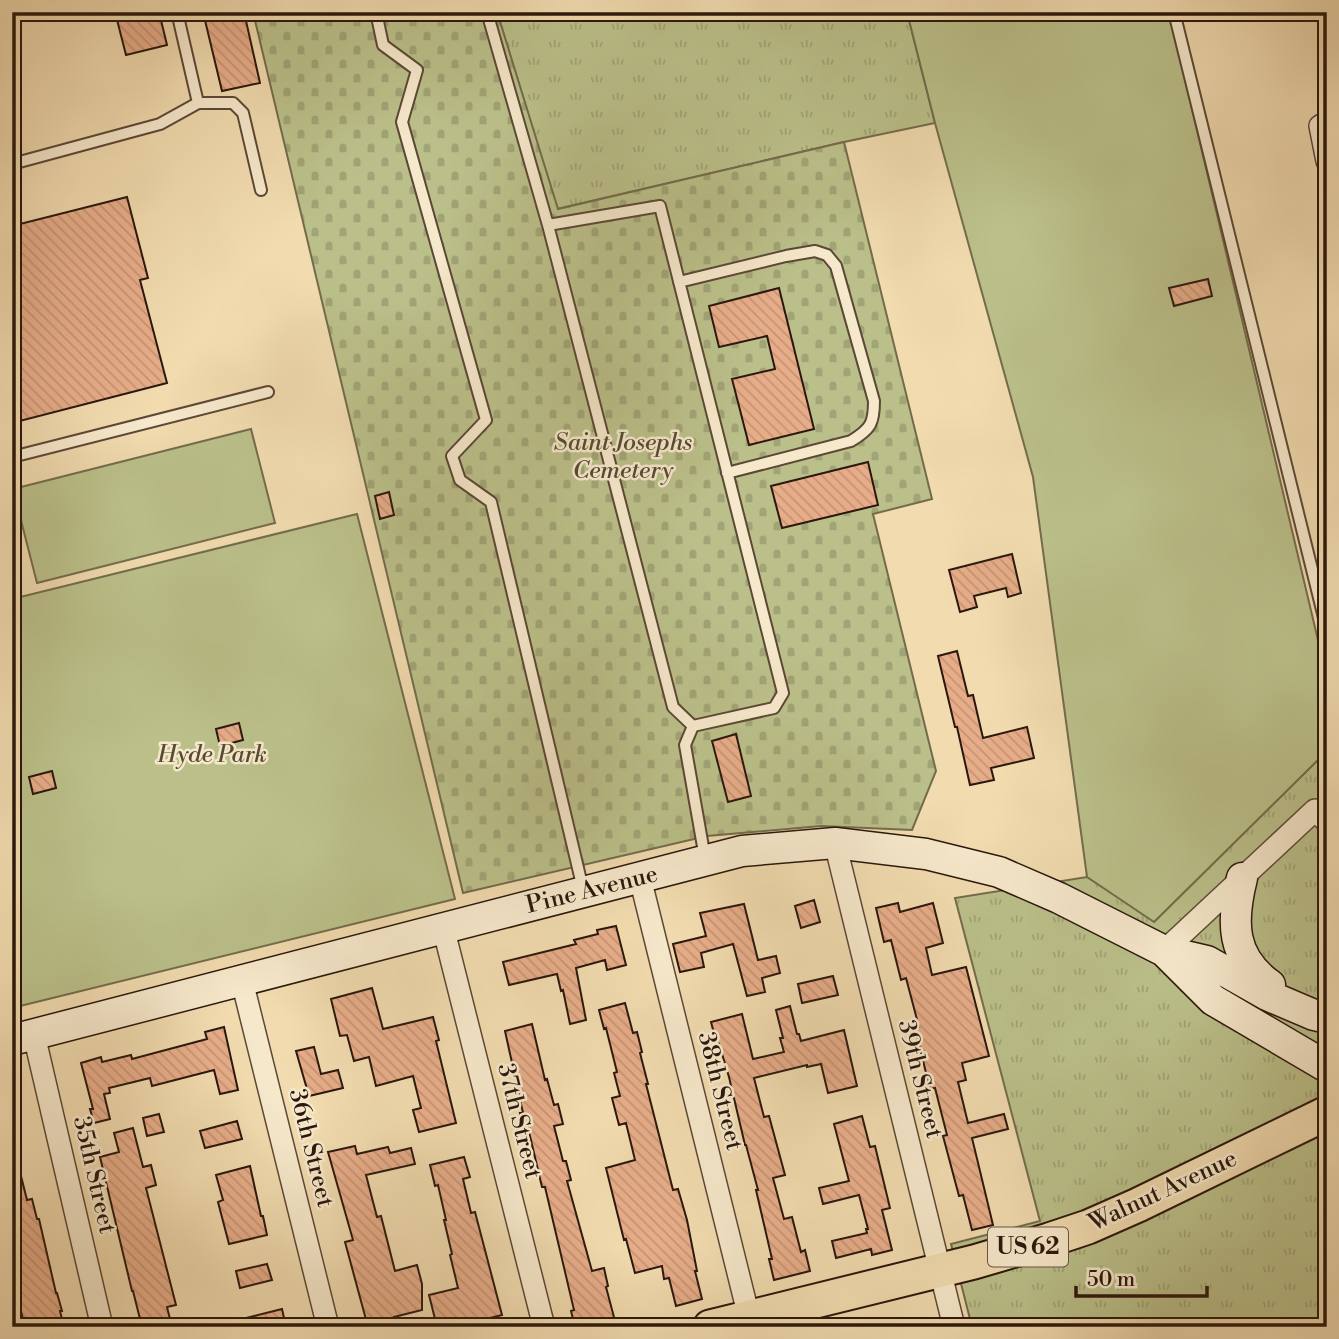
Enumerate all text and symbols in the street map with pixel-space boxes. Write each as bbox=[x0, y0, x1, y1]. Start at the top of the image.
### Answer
park label: Saint Josephs Cemetery bbox=[554, 428, 692, 486]
park label: Hyde Park bbox=[156, 740, 267, 770]
street label: Pine Avenue bbox=[523, 859, 661, 921]
street label: 39th Street bbox=[891, 1017, 949, 1142]
street label: 38th Street bbox=[691, 1029, 749, 1154]
street label: 37th Street bbox=[490, 1060, 548, 1182]
street label: 36th Street bbox=[282, 1086, 340, 1211]
street label: 35th Street bbox=[66, 1113, 122, 1237]
street label: Walnut Avenue bbox=[1083, 1144, 1242, 1239]
road number: US 62 bbox=[988, 1228, 1068, 1266]
scale bar bbox=[1076, 1255, 1208, 1299]
text: 50 m bbox=[1087, 1267, 1135, 1293]

